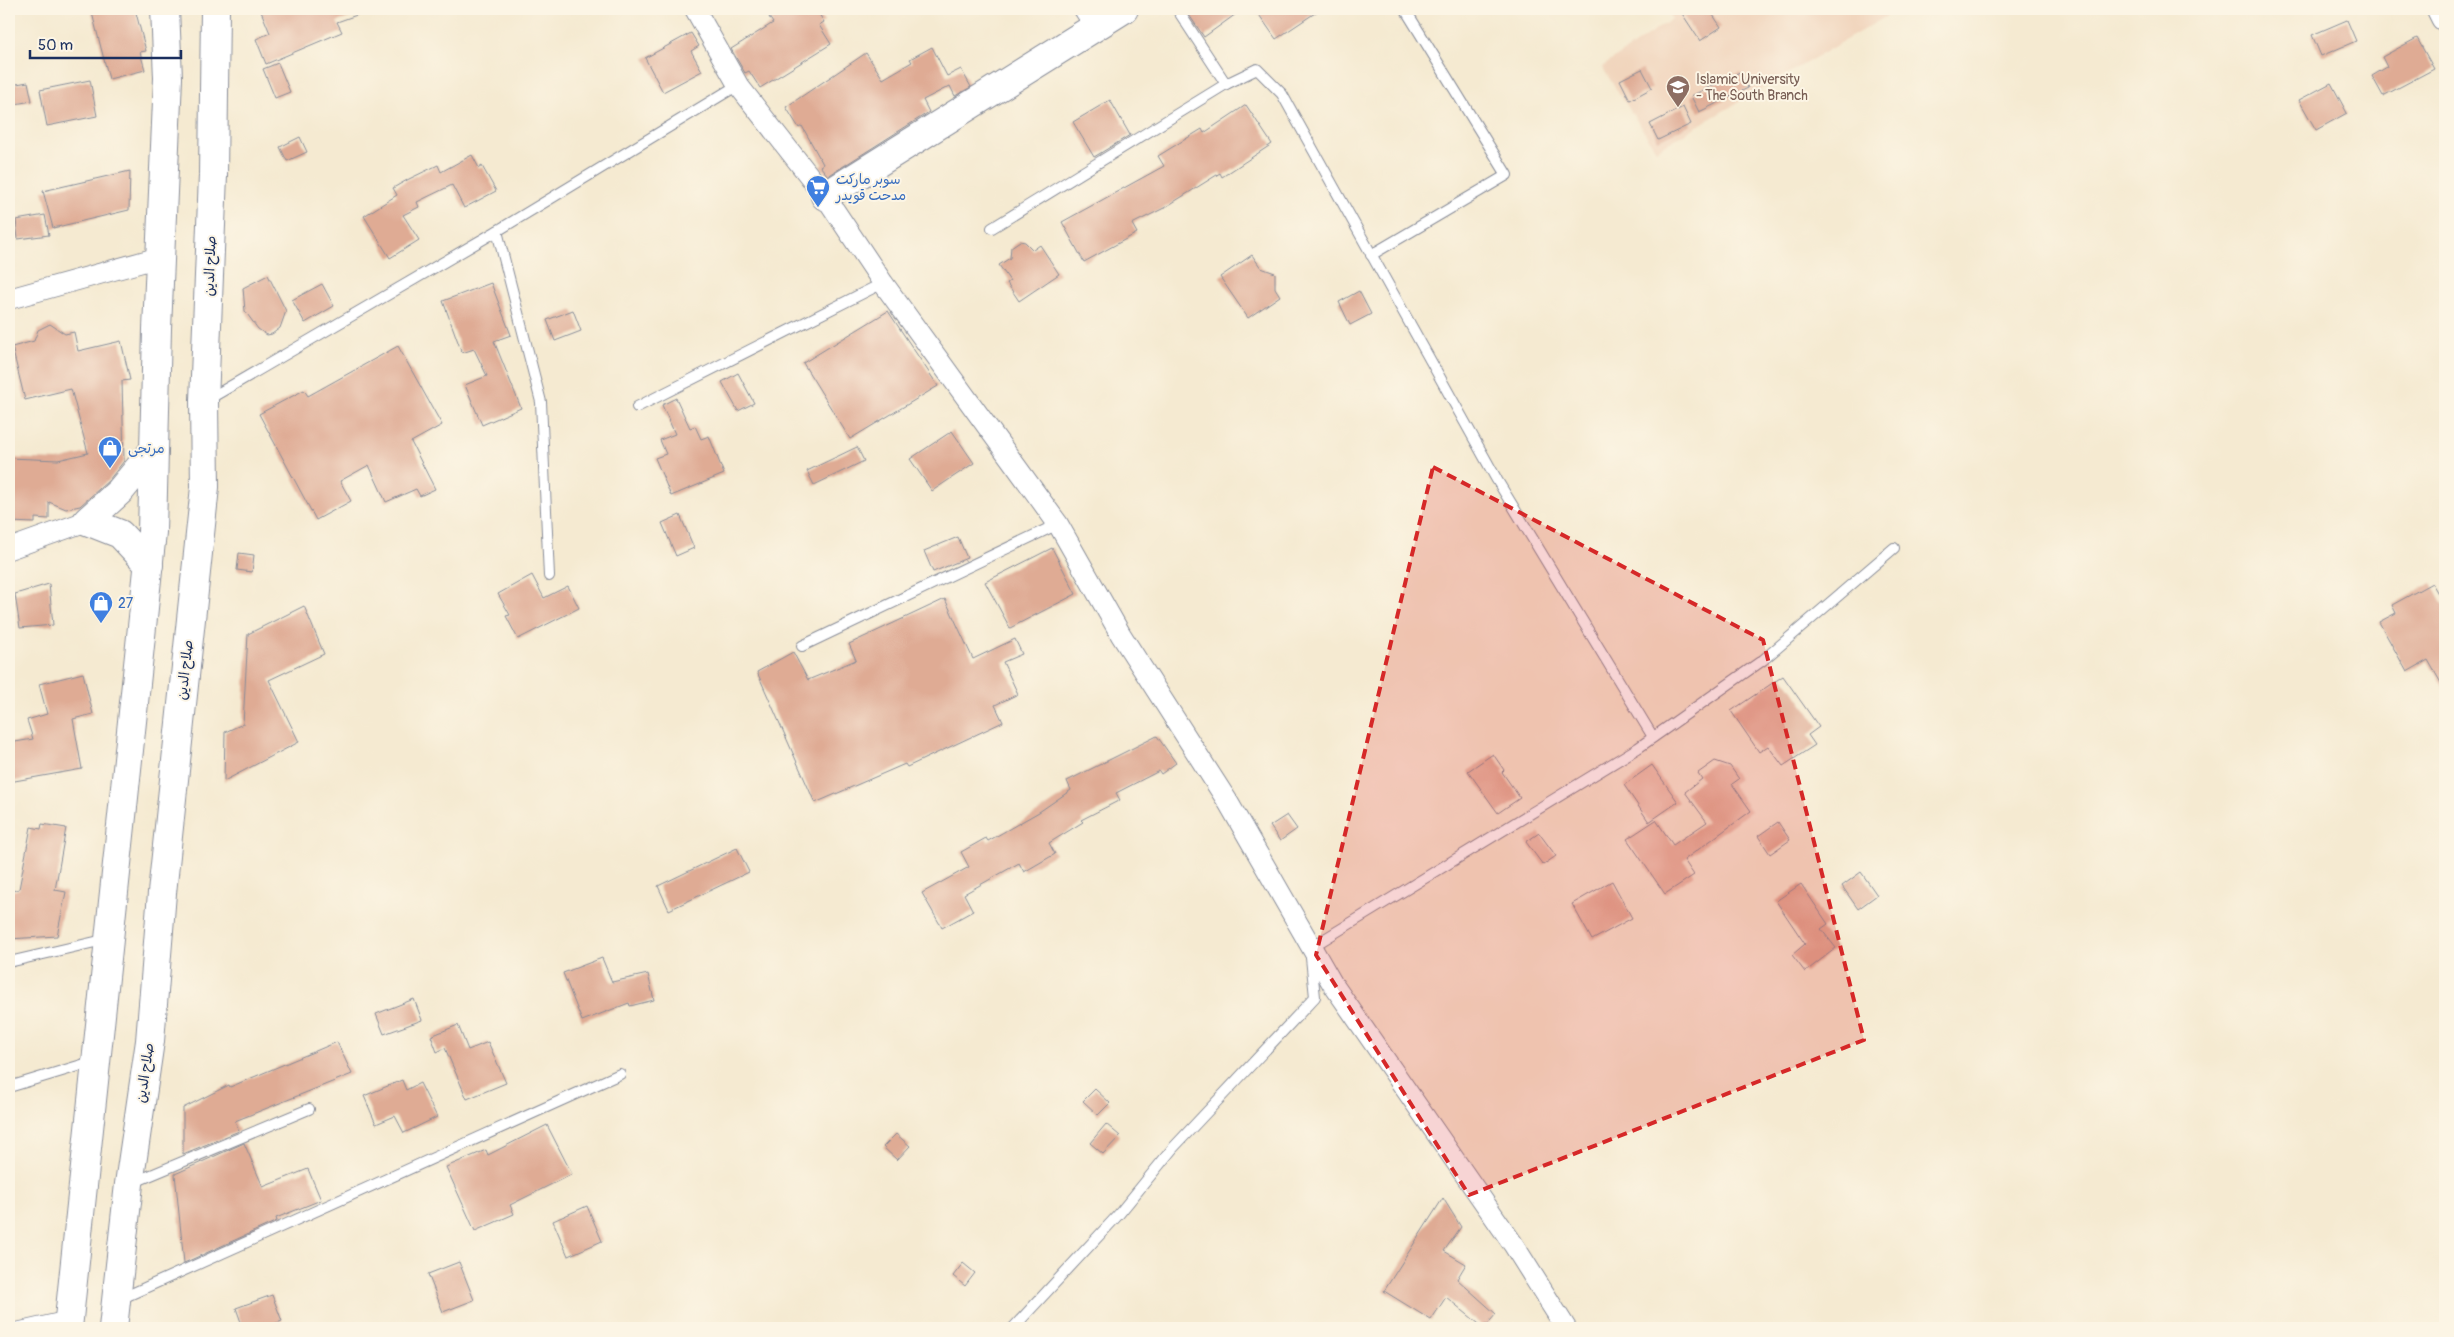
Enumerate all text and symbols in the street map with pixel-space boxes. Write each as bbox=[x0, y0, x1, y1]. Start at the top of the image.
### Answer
scale bar bbox=[30, 28, 181, 60]
text: 50 m bbox=[38, 36, 73, 55]
place label: Islamic University - The South Branch bbox=[1696, 71, 1808, 104]
school or university icon: Islamic University - The South Branch bbox=[1665, 74, 1691, 108]
place label: سوبر ماركت مدحت قويدر bbox=[835, 171, 906, 204]
supermarket icon: سوبر ماركت مدحت قويدر bbox=[805, 174, 831, 208]
street label: صلاح الدين bbox=[200, 235, 221, 297]
shop icon: مرتجى bbox=[97, 435, 123, 469]
place label: مرتجى bbox=[128, 440, 165, 457]
shop icon: 27 bbox=[88, 590, 114, 624]
place label: 27 bbox=[118, 595, 134, 612]
street label: صلاح الدين bbox=[173, 639, 198, 701]
street label: صلاح الدين bbox=[132, 1042, 159, 1104]

